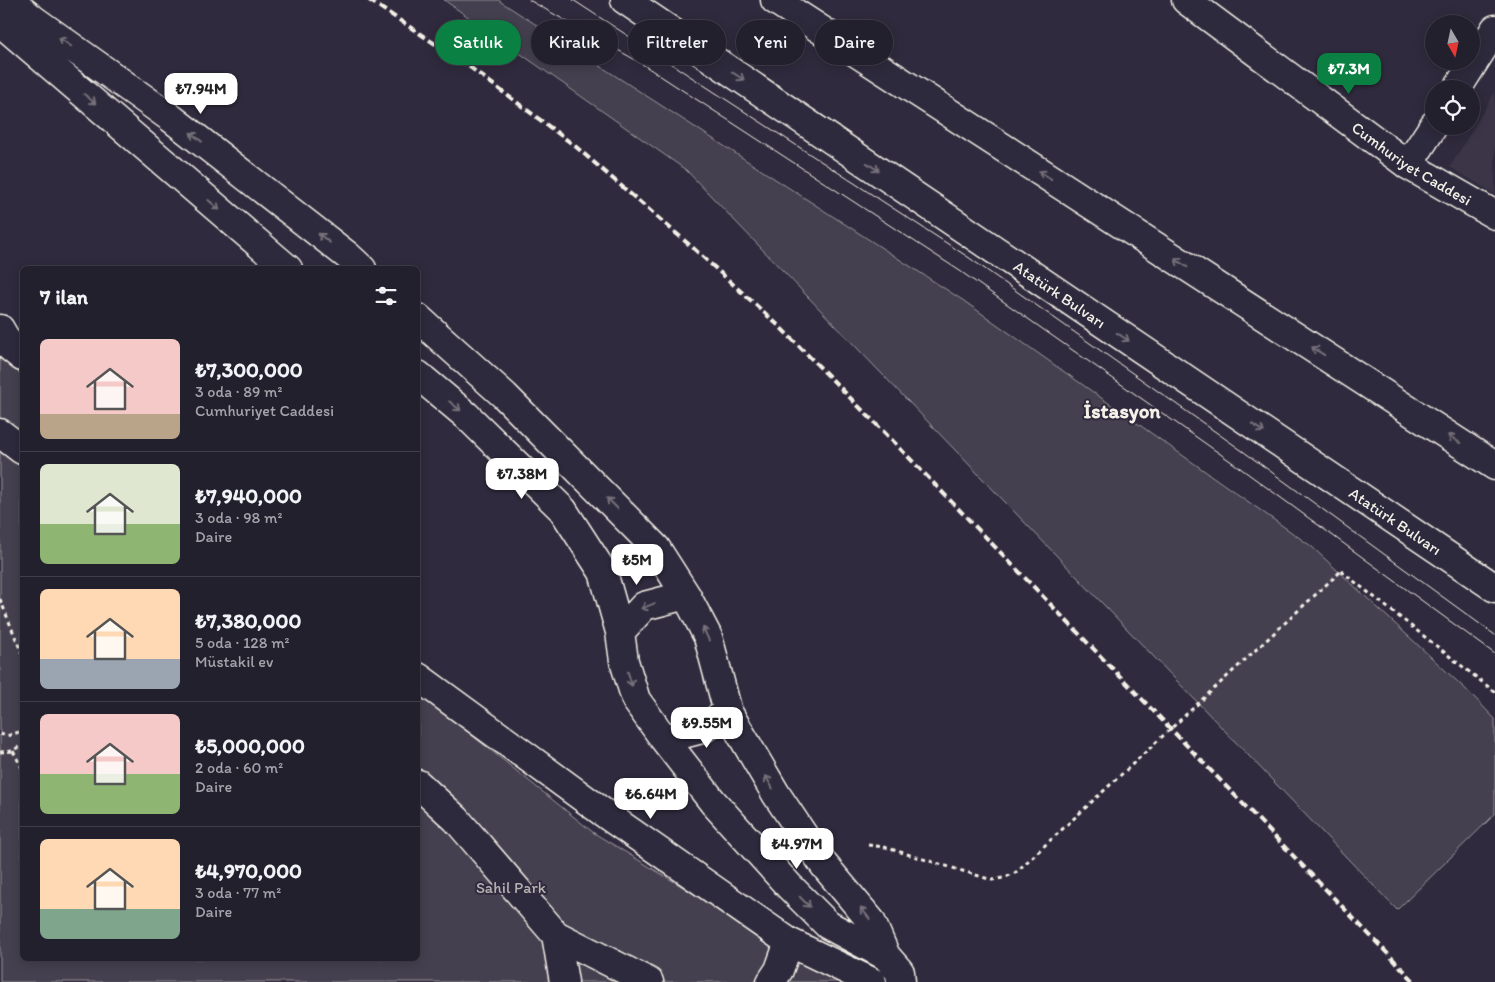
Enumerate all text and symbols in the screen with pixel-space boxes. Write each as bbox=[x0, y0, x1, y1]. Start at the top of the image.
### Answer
north arrow bbox=[1425, 15, 1480, 70]
map controls bbox=[1425, 15, 1480, 135]
chip: Satılık bbox=[435, 20, 521, 65]
chip: Kiralık bbox=[531, 20, 618, 65]
chip: Filtreler bbox=[628, 20, 726, 65]
chip: Yeni bbox=[736, 20, 805, 65]
chip: Daire bbox=[815, 20, 893, 65]
one-way arrow bbox=[58, 37, 72, 47]
pin: ₺7.3M bbox=[1314, 52, 1384, 95]
text: ₺7.3M bbox=[1328, 59, 1370, 78]
one-way arrow bbox=[731, 71, 745, 81]
pin: ₺7.94M bbox=[160, 72, 242, 115]
text: ₺7.94M bbox=[175, 79, 227, 98]
button: locate bbox=[1425, 80, 1480, 135]
one-way arrow bbox=[84, 94, 97, 105]
street label: Cumhuriyet Caddesi bbox=[1348, 117, 1475, 209]
one-way arrow bbox=[190, 132, 203, 143]
one-way arrow bbox=[865, 162, 879, 172]
one-way arrow bbox=[1038, 169, 1052, 179]
one-way arrow bbox=[207, 200, 220, 211]
one-way arrow bbox=[318, 232, 331, 243]
street label: Atatürk Bulvarı bbox=[1010, 256, 1110, 332]
one-way arrow bbox=[1174, 257, 1188, 268]
icon: filters bbox=[372, 282, 400, 310]
text: 7 ilan bbox=[40, 284, 88, 309]
one-way arrow bbox=[1116, 332, 1130, 342]
one-way arrow bbox=[1311, 346, 1325, 356]
text: ₺7,300,000 bbox=[195, 357, 303, 382]
icon: home bbox=[80, 359, 140, 419]
text: 3 oda · 89 m² bbox=[195, 382, 282, 401]
district label: İstasyon bbox=[1083, 398, 1161, 424]
text: Cumhuriyet Caddesi bbox=[195, 401, 334, 420]
one-way arrow bbox=[448, 401, 461, 412]
one-way arrow bbox=[1250, 423, 1264, 433]
one-way arrow bbox=[1447, 434, 1461, 444]
pin: ₺7.38M bbox=[481, 458, 563, 500]
text: ₺7.38M bbox=[497, 464, 547, 483]
text: ₺7,940,000 bbox=[195, 483, 302, 508]
street label: Atatürk Bulvarı bbox=[1346, 483, 1445, 559]
icon: home bbox=[80, 484, 140, 544]
one-way arrow bbox=[606, 497, 618, 509]
text: 3 oda · 98 m² bbox=[195, 508, 282, 527]
text: Daire bbox=[195, 527, 232, 546]
pin: ₺5M bbox=[613, 544, 661, 586]
text: ₺5M bbox=[622, 550, 652, 569]
one-way arrow bbox=[641, 602, 656, 611]
text: ₺7,380,000 bbox=[195, 608, 301, 633]
icon: home bbox=[80, 609, 140, 669]
one-way arrow bbox=[700, 627, 710, 642]
text: 5 oda · 128 m² bbox=[195, 633, 290, 652]
text: Müstakil ev bbox=[195, 652, 273, 671]
one-way arrow bbox=[625, 671, 635, 687]
pin: ₺9.55M bbox=[666, 706, 748, 749]
text: ₺9.55M bbox=[682, 713, 732, 732]
text: ₺5,000,000 bbox=[195, 733, 305, 758]
icon: home bbox=[80, 734, 140, 794]
text: 2 oda · 60 m² bbox=[195, 758, 283, 777]
one-way arrow bbox=[764, 775, 774, 790]
text: Daire bbox=[195, 777, 232, 796]
pin: ₺6.64M bbox=[610, 778, 692, 820]
text: ₺6.64M bbox=[625, 784, 677, 803]
pin: ₺4.97M bbox=[756, 828, 838, 870]
text: ₺4.97M bbox=[771, 834, 823, 853]
text: ₺4,970,000 bbox=[195, 858, 302, 883]
icon: home bbox=[80, 859, 140, 919]
park label: Sahil Park bbox=[476, 878, 547, 897]
text: 3 oda · 77 m² bbox=[195, 883, 281, 902]
one-way arrow bbox=[798, 896, 811, 908]
text: Daire bbox=[195, 902, 232, 921]
one-way arrow bbox=[859, 907, 870, 920]

